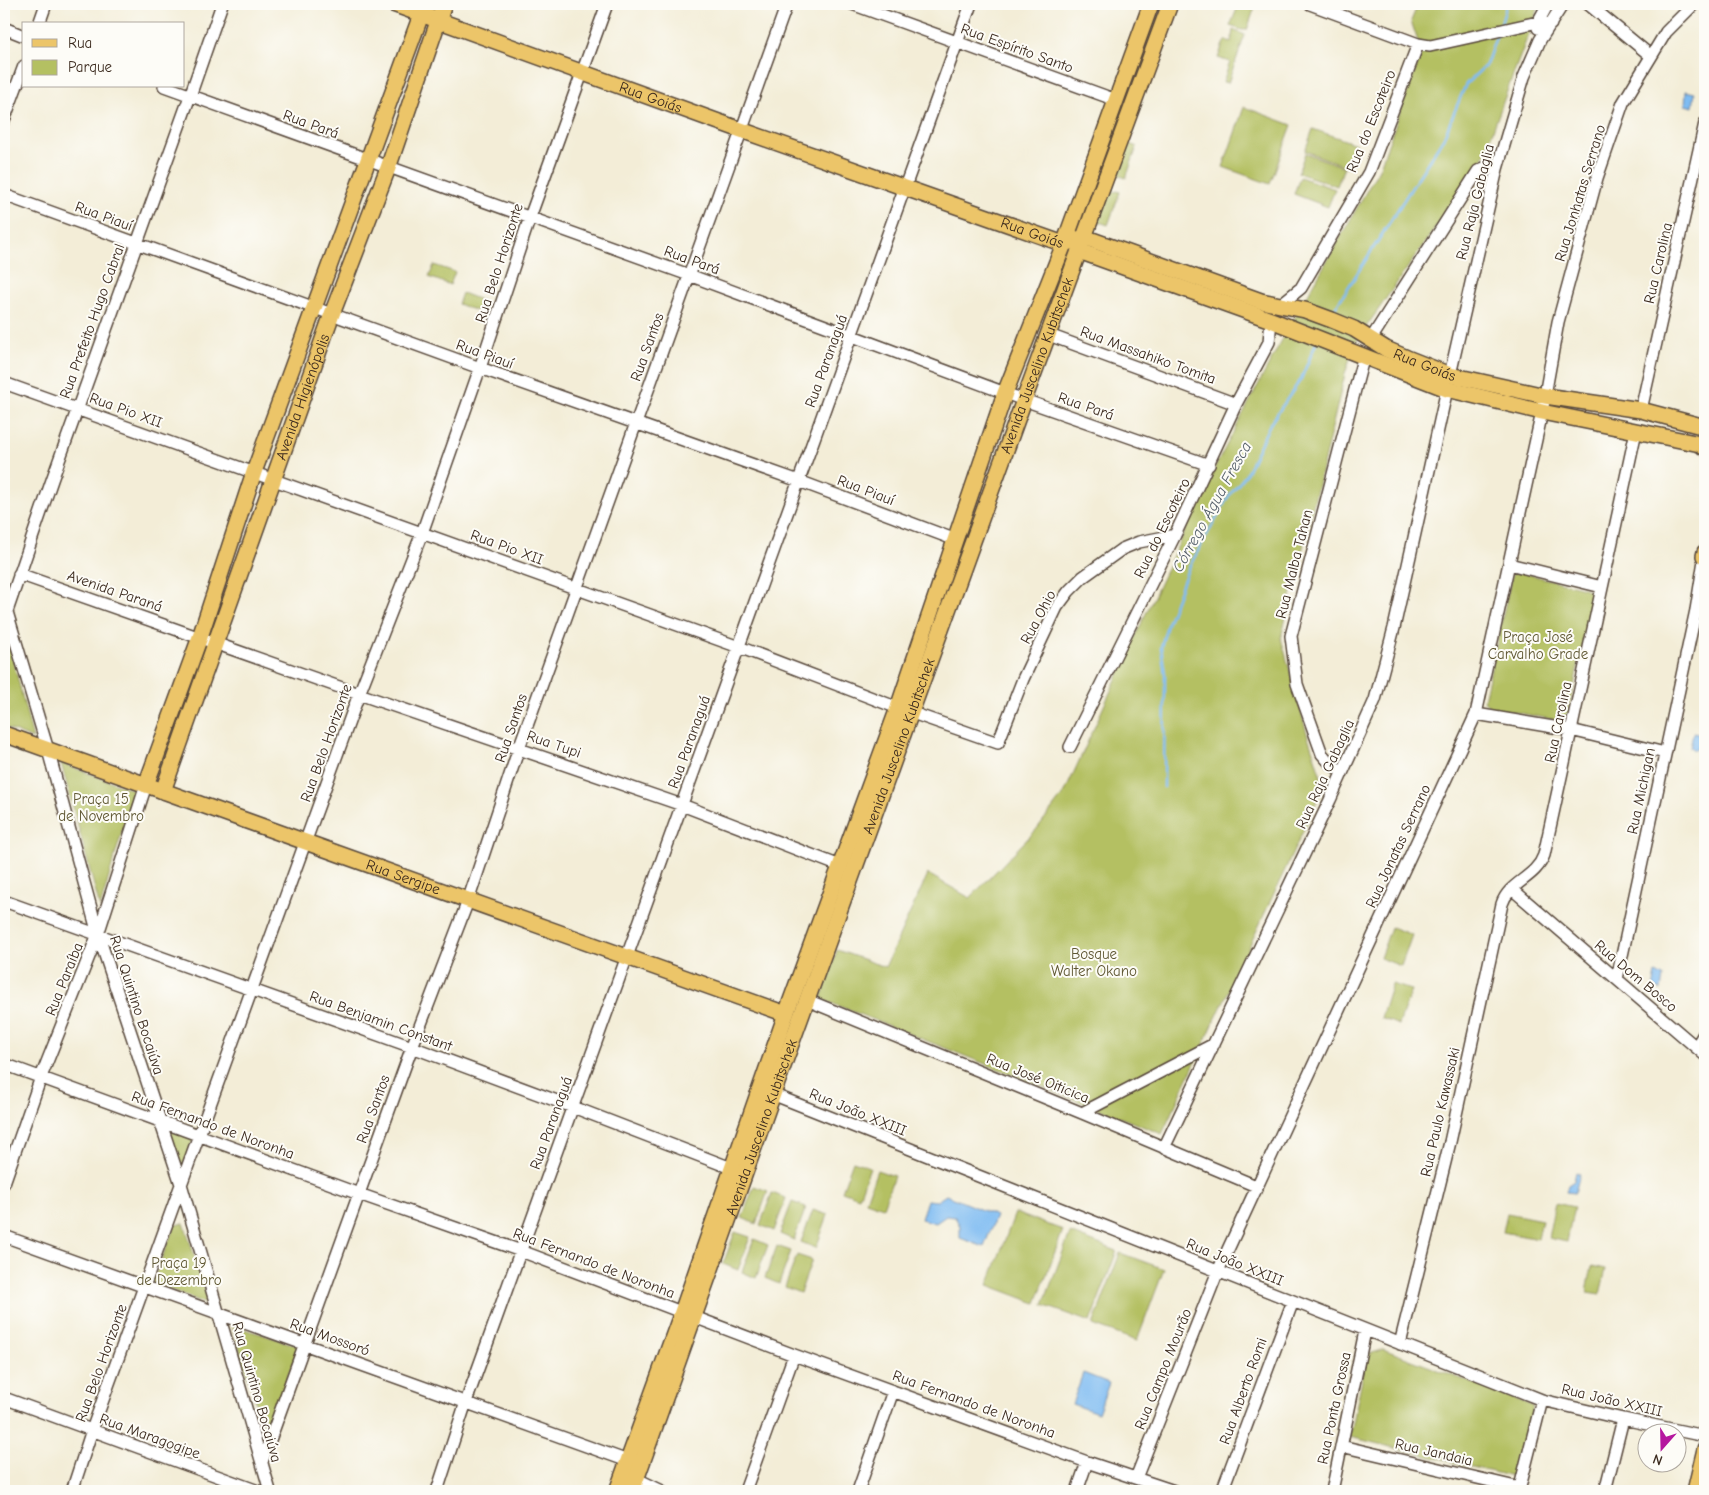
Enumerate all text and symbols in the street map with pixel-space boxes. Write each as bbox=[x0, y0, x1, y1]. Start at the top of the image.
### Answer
street label: Rua Espírito Santo bbox=[958, 19, 1076, 77]
legend bbox=[22, 22, 185, 88]
text: Rua bbox=[68, 34, 92, 52]
text: Parque bbox=[68, 58, 113, 76]
street label: Rua do Escoteiro bbox=[1342, 67, 1400, 175]
street label: Rua Goiás bbox=[617, 78, 684, 117]
street label: Rua Pará bbox=[281, 106, 341, 142]
street label: Rua Jonhatas Serrano bbox=[1551, 122, 1609, 264]
street label: Rua Raja Gabaglia bbox=[1452, 142, 1498, 262]
street label: Rua Piauí bbox=[73, 197, 136, 235]
street label: Rua Belo Horizonte bbox=[471, 201, 527, 325]
street label: Rua Goiás bbox=[998, 213, 1066, 252]
street label: Rua Carolina bbox=[1640, 221, 1676, 305]
street label: Rua Prefeito Hugo Cabral bbox=[56, 241, 128, 401]
street label: Rua Pará bbox=[662, 242, 722, 278]
street label: Avenida Juscelino Kubitschek bbox=[996, 274, 1078, 456]
street label: Rua Santos bbox=[626, 310, 668, 384]
street label: Rua Paranaguá bbox=[801, 312, 851, 410]
street label: Rua Massahiko Tomita bbox=[1078, 322, 1218, 388]
street label: Avenida Higienópolis bbox=[272, 331, 333, 463]
street label: Rua Piauí bbox=[454, 335, 517, 373]
street label: Rua Goiás bbox=[1391, 344, 1457, 385]
street label: Rua Pará bbox=[1056, 388, 1116, 424]
street label: Rua Pio XII bbox=[87, 389, 165, 432]
water label: Córrego Água Fresca bbox=[1168, 438, 1255, 575]
street label: Rua Piauí bbox=[835, 471, 898, 509]
street label: Rua do Escoteiro bbox=[1130, 475, 1194, 581]
street label: Rua Malba Tahan bbox=[1272, 507, 1316, 621]
street label: Rua Pio XII bbox=[468, 526, 546, 569]
street label: Avenida Paraná bbox=[65, 566, 165, 616]
street label: Rua Ohio bbox=[1016, 587, 1060, 647]
park label: Praça José Carvalho Grade bbox=[1488, 628, 1589, 663]
street label: Avenida Juscelino Kubitschek bbox=[859, 655, 939, 837]
street label: Rua Carolina bbox=[1541, 680, 1575, 764]
street label: Rua Belo Horizonte bbox=[296, 681, 356, 804]
street label: Rua Santos bbox=[491, 691, 531, 765]
street label: Rua Paranaguá bbox=[664, 693, 714, 791]
street label: Rua Raja Gabaglia bbox=[1292, 716, 1358, 832]
street label: Rua Tupi bbox=[524, 726, 584, 762]
street label: Rua Michigan bbox=[1623, 746, 1659, 836]
street label: Rua Jonatas Serrano bbox=[1361, 781, 1435, 911]
park label: Praça 15 de Novembro bbox=[58, 790, 144, 825]
street label: Rua Sergipe bbox=[364, 855, 443, 899]
street label: Rua Quintino Bocaiúva bbox=[106, 933, 168, 1077]
street label: Rua Dom Bosco bbox=[1591, 936, 1681, 1016]
street label: Rua Paraíba bbox=[41, 940, 87, 1018]
park label: Bosque Walter Okano bbox=[1051, 945, 1137, 980]
street label: Rua Benjamin Constant bbox=[307, 987, 456, 1055]
street label: Avenida Juscelino Kubitschek bbox=[722, 1036, 801, 1218]
street label: Rua Paulo Kawassaki bbox=[1416, 1046, 1464, 1178]
street label: Rua José Oiticica bbox=[984, 1049, 1092, 1107]
street label: Rua Santos bbox=[352, 1072, 394, 1146]
street label: Rua Paranaguá bbox=[526, 1074, 576, 1172]
street label: Rua João XXIII bbox=[807, 1084, 909, 1140]
street label: Rua Fernando de Noronha bbox=[129, 1087, 297, 1163]
street label: Rua Fernando de Noronha bbox=[511, 1224, 677, 1302]
street label: Rua João XXIII bbox=[1184, 1234, 1286, 1290]
park label: Praça 19 de Dezembro bbox=[136, 1254, 222, 1289]
street label: Rua Belo Horizonte bbox=[71, 1301, 131, 1424]
street label: Rua Campo Mourão bbox=[1130, 1306, 1196, 1432]
street label: Rua Mossoró bbox=[288, 1314, 372, 1360]
street label: Rua Quintino Bocaiúva bbox=[228, 1320, 286, 1464]
street label: Rua Alberto Romi bbox=[1215, 1335, 1271, 1447]
street label: Rua Ponta Grossa bbox=[1313, 1350, 1355, 1466]
street label: Rua Fernando de Noronha bbox=[890, 1366, 1058, 1442]
street label: Rua João XXIII bbox=[1560, 1380, 1664, 1420]
street label: Rua Maragogipe bbox=[97, 1409, 203, 1463]
north arrow bbox=[1636, 1422, 1686, 1472]
street label: Rua Jandaia bbox=[1393, 1434, 1475, 1470]
text: N bbox=[1651, 1450, 1665, 1469]

